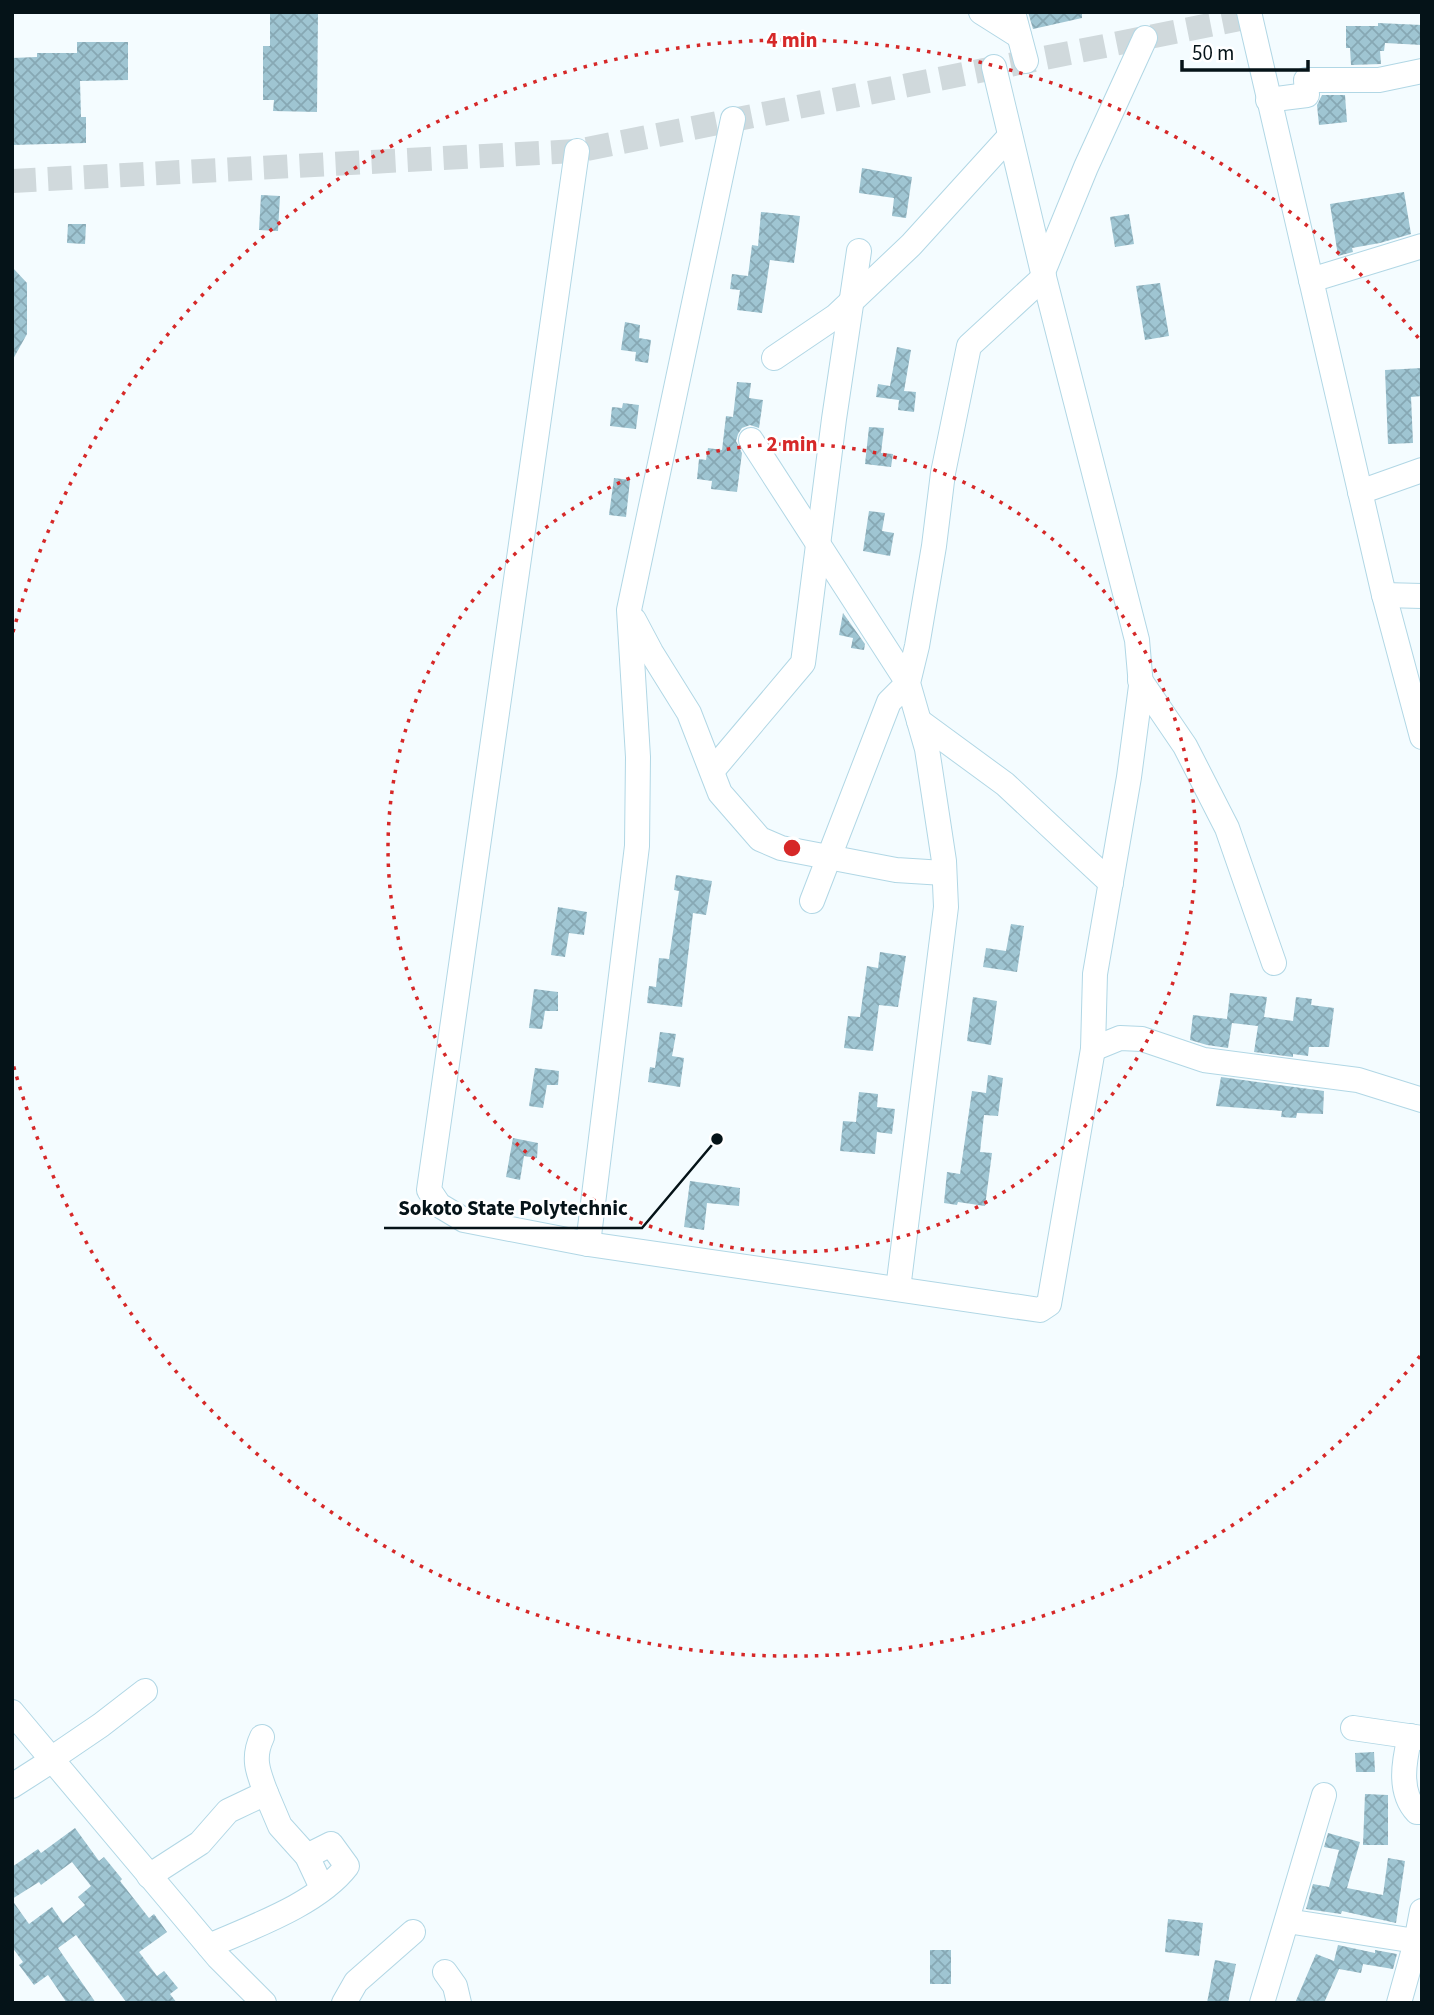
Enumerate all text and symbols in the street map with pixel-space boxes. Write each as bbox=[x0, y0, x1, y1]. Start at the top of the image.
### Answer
text: 4 min bbox=[766, 25, 818, 55]
scale bar bbox=[1182, 28, 1308, 72]
text: 50 m bbox=[1192, 38, 1234, 68]
text: 2 min bbox=[766, 429, 818, 459]
centre of rings bbox=[780, 836, 804, 860]
callout: Sokoto State Polytechnic bbox=[384, 1186, 642, 1228]
text: Sokoto State Polytechnic bbox=[398, 1193, 628, 1223]

